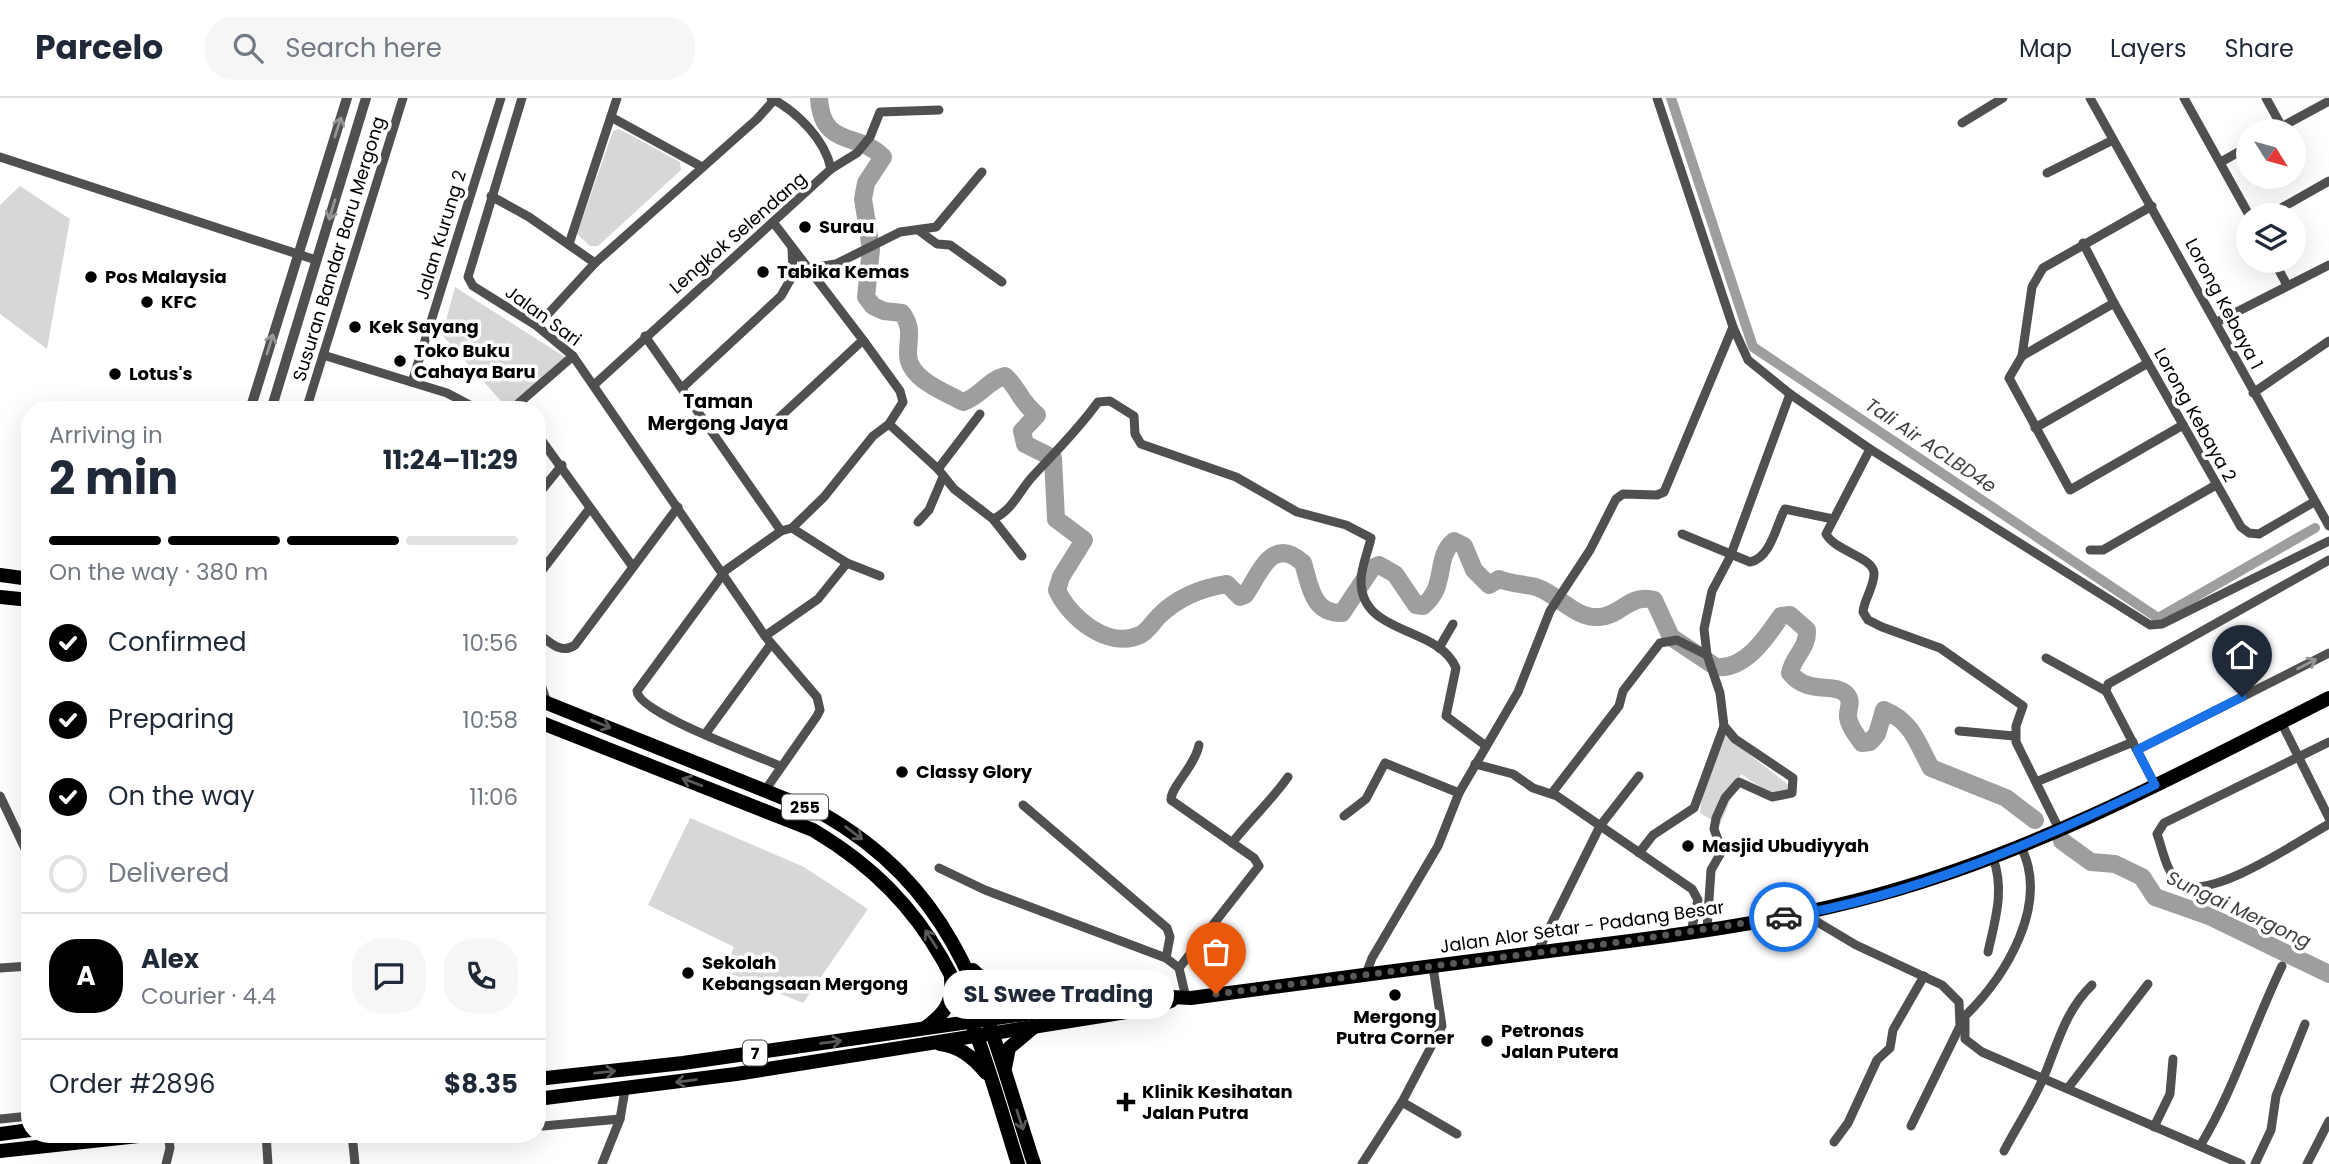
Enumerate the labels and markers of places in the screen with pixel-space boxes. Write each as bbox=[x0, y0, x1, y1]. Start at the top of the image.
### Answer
place label: Surau bbox=[819, 214, 874, 239]
marker: Surau bbox=[797, 219, 813, 235]
place label: Tabika Kemas bbox=[777, 259, 910, 284]
place label: Pos Malaysia bbox=[105, 264, 227, 289]
marker: Tabika Kemas bbox=[755, 264, 771, 280]
marker: Pos Malaysia bbox=[83, 269, 99, 285]
place label: KFC bbox=[161, 289, 197, 314]
marker: KFC bbox=[139, 294, 155, 310]
place label: Kek Sayang bbox=[369, 314, 479, 339]
marker: Kek Sayang bbox=[347, 319, 363, 335]
place label: Toko Buku Cahaya Baru bbox=[414, 338, 536, 384]
marker: Toko Buku Cahaya Baru bbox=[392, 353, 408, 369]
place label: Lotus's bbox=[129, 361, 193, 386]
marker: Lotus's bbox=[107, 366, 123, 382]
pin bbox=[2212, 625, 2272, 697]
place label: Classy Glory bbox=[916, 759, 1033, 784]
marker: Classy Glory bbox=[894, 764, 910, 780]
place label: Masjid Ubudiyyah bbox=[1702, 833, 1869, 858]
marker: Masjid Ubudiyyah bbox=[1680, 838, 1696, 854]
pin bbox=[1186, 922, 1246, 994]
place label: Sekolah Kebangsaan Mergong bbox=[702, 950, 908, 996]
marker: Sekolah Kebangsaan Mergong bbox=[680, 965, 696, 981]
callout: SL Swee Trading bbox=[943, 970, 1174, 1018]
marker: Mergong Putra Corner bbox=[1387, 987, 1403, 1003]
place label: Mergong Putra Corner bbox=[1336, 1004, 1454, 1050]
place label: Petronas Jalan Putera bbox=[1501, 1018, 1619, 1064]
marker: Petronas Jalan Putera bbox=[1479, 1033, 1495, 1049]
place label: Klinik Kesihatan Jalan Putra bbox=[1142, 1079, 1293, 1125]
marker: Klinik Kesihatan Jalan Putra bbox=[1116, 1092, 1136, 1112]

